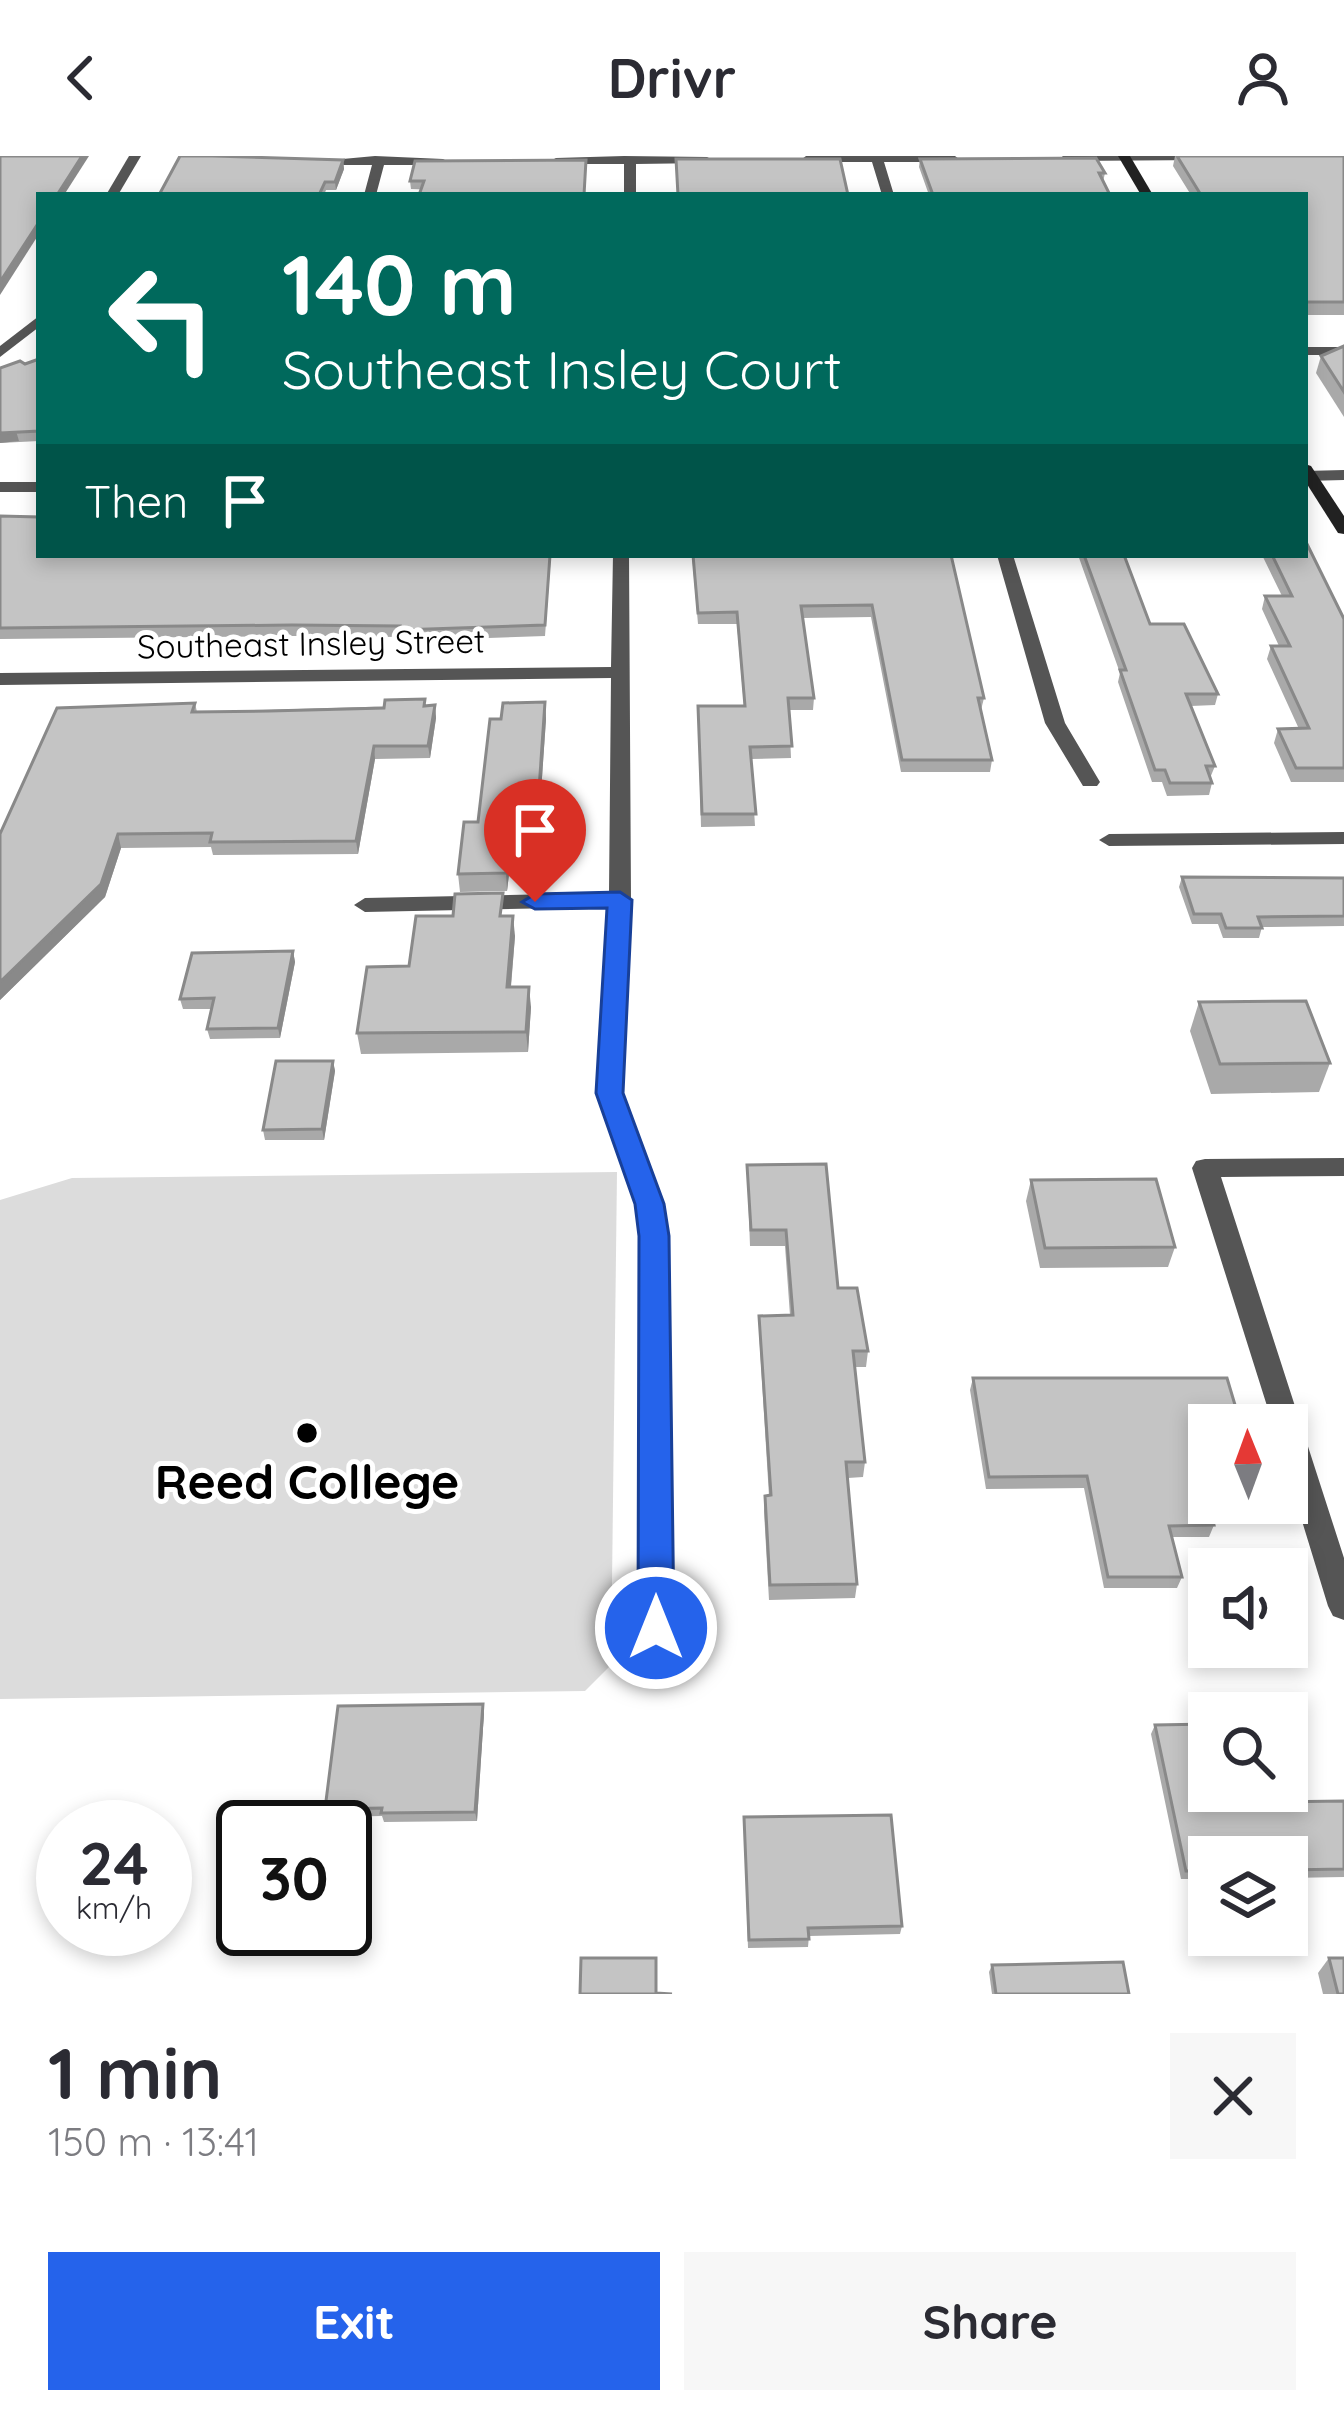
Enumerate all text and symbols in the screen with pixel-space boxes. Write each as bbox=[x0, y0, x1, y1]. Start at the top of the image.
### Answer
text: Drivr bbox=[608, 44, 736, 112]
icon: back bbox=[48, 45, 114, 111]
icon: person bbox=[1230, 45, 1296, 111]
text: 140 m bbox=[282, 231, 517, 336]
icon: left bbox=[84, 240, 240, 396]
text: Southeast Insley Court bbox=[282, 335, 842, 403]
icon: arrive bbox=[212, 468, 278, 534]
text: Then bbox=[84, 473, 188, 529]
street label: Southeast Insley Street bbox=[137, 619, 485, 667]
pin bbox=[484, 779, 586, 902]
icon: arrive bbox=[502, 797, 568, 863]
north arrow bbox=[1188, 1404, 1308, 1524]
map controls bbox=[1188, 1404, 1308, 1956]
marker: Reed College bbox=[294, 1420, 320, 1446]
place label: Reed College bbox=[155, 1451, 459, 1511]
button: sound bbox=[1188, 1548, 1308, 1668]
position arrow bbox=[593, 1565, 719, 1691]
button: search bbox=[1188, 1692, 1308, 1812]
speed limit sign: 30 bbox=[216, 1800, 372, 1956]
text: 24 bbox=[79, 1825, 149, 1900]
button: layers bbox=[1188, 1836, 1308, 1956]
text: km/h bbox=[76, 1889, 152, 1927]
text: 1 min bbox=[48, 2027, 222, 2117]
button: close bbox=[1170, 2033, 1296, 2159]
text: 150 m · 13:41 bbox=[48, 2117, 259, 2166]
button: Exit bbox=[48, 2252, 660, 2390]
button: Share bbox=[684, 2252, 1296, 2390]

